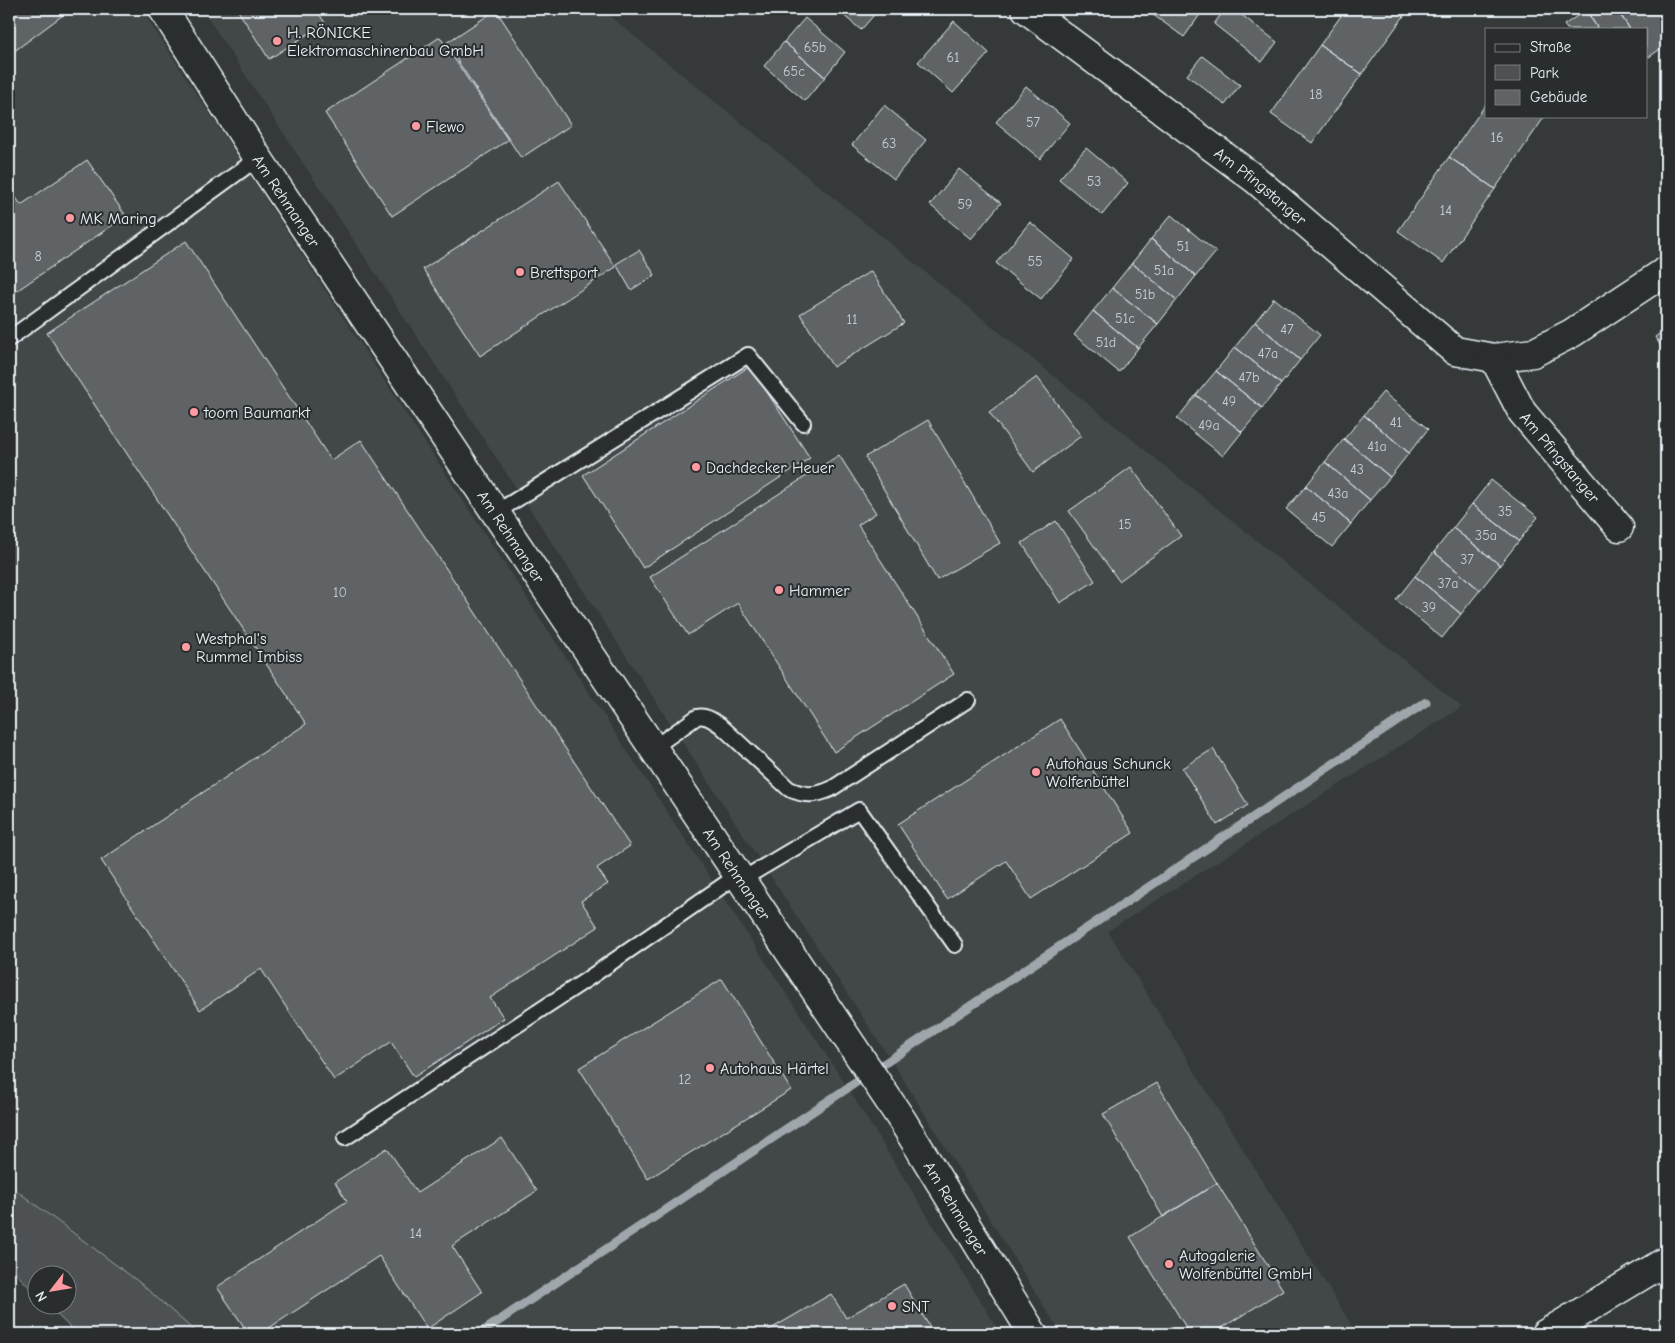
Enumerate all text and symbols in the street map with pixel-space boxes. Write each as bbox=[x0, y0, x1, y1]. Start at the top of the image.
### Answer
place label: H. RÖNICKE Elektromaschinenbau GmbH bbox=[287, 24, 484, 60]
legend bbox=[1485, 28, 1648, 118]
marker: H. RÖNICKE Elektromaschinenbau GmbH bbox=[271, 35, 283, 47]
text: Straße bbox=[1530, 38, 1572, 56]
house number: 65b bbox=[804, 39, 826, 56]
house number: 61 bbox=[946, 49, 960, 66]
house number: 65c bbox=[783, 63, 805, 80]
text: Park bbox=[1530, 64, 1559, 82]
house number: 18 bbox=[1310, 86, 1322, 103]
text: Gebäude bbox=[1530, 88, 1588, 106]
house number: 57 bbox=[1026, 114, 1040, 131]
place label: Flewo bbox=[426, 118, 465, 136]
marker: Flewo bbox=[410, 120, 422, 132]
house number: 16 bbox=[1490, 129, 1504, 146]
house number: 63 bbox=[882, 135, 896, 152]
street label: Am Pfingstanger bbox=[1211, 144, 1310, 230]
street label: Am Rehmanger bbox=[248, 152, 323, 251]
house number: 53 bbox=[1087, 173, 1101, 190]
house number: 59 bbox=[957, 196, 973, 213]
house number: 14 bbox=[1440, 202, 1452, 219]
place label: MK Maring bbox=[80, 210, 157, 228]
marker: MK Maring bbox=[64, 212, 76, 224]
house number: 51 bbox=[1176, 238, 1190, 255]
house number: 8 bbox=[34, 248, 42, 265]
house number: 55 bbox=[1027, 253, 1043, 270]
house number: 51a bbox=[1154, 262, 1174, 279]
place label: Brettsport bbox=[530, 264, 598, 282]
marker: Brettsport bbox=[514, 266, 526, 278]
house number: 51b bbox=[1135, 286, 1155, 303]
house number: 51c bbox=[1115, 310, 1135, 327]
house number: 11 bbox=[846, 311, 858, 328]
house number: 47 bbox=[1280, 321, 1294, 338]
house number: 51d bbox=[1096, 334, 1116, 351]
house number: 47a bbox=[1258, 345, 1278, 362]
house number: 47b bbox=[1239, 369, 1259, 386]
house number: 49 bbox=[1222, 393, 1236, 410]
place label: toom Baumarkt bbox=[203, 404, 311, 422]
marker: toom Baumarkt bbox=[188, 406, 200, 418]
street label: Am Pfingstanger bbox=[1516, 409, 1603, 507]
house number: 41 bbox=[1390, 414, 1402, 431]
house number: 49a bbox=[1198, 417, 1220, 434]
house number: 41a bbox=[1367, 438, 1387, 455]
place label: Dachdecker Heuer bbox=[706, 459, 835, 477]
marker: Dachdecker Heuer bbox=[690, 461, 702, 473]
house number: 43 bbox=[1350, 461, 1364, 478]
house number: 43a bbox=[1327, 485, 1349, 502]
street label: Am Rehmanger bbox=[473, 487, 548, 587]
house number: 35 bbox=[1498, 503, 1512, 520]
house number: 45 bbox=[1312, 509, 1326, 526]
house number: 15 bbox=[1118, 516, 1132, 533]
house number: 35a bbox=[1475, 527, 1497, 544]
house number: 37 bbox=[1460, 551, 1474, 568]
house number: 37a bbox=[1438, 575, 1458, 592]
place label: Hammer bbox=[789, 582, 850, 600]
house number: 10 bbox=[333, 584, 347, 601]
marker: Hammer bbox=[773, 584, 785, 596]
house number: 39 bbox=[1422, 599, 1436, 616]
place label: Westphal's Rummel Imbiss bbox=[196, 630, 302, 666]
marker: Westphal's Rummel Imbiss bbox=[180, 641, 192, 653]
place label: Autohaus Schunck Wolfenbüttel bbox=[1046, 755, 1171, 791]
marker: Autohaus Schunck Wolfenbüttel bbox=[1030, 766, 1042, 778]
street label: Am Rehmanger bbox=[699, 825, 774, 924]
place label: Autohaus Härtel bbox=[720, 1060, 829, 1078]
marker: Autohaus Härtel bbox=[704, 1062, 716, 1074]
house number: 12 bbox=[679, 1071, 691, 1088]
street label: Am Rehmanger bbox=[920, 1159, 991, 1260]
house number: 14 bbox=[410, 1225, 422, 1242]
place label: Autogalerie Wolfenbüttel GmbH bbox=[1179, 1247, 1312, 1283]
marker: Autogalerie Wolfenbüttel GmbH bbox=[1163, 1258, 1175, 1270]
north arrow bbox=[28, 1266, 78, 1316]
text: N bbox=[32, 1288, 51, 1305]
place label: SNT bbox=[902, 1298, 930, 1316]
marker: SNT bbox=[886, 1300, 898, 1312]

